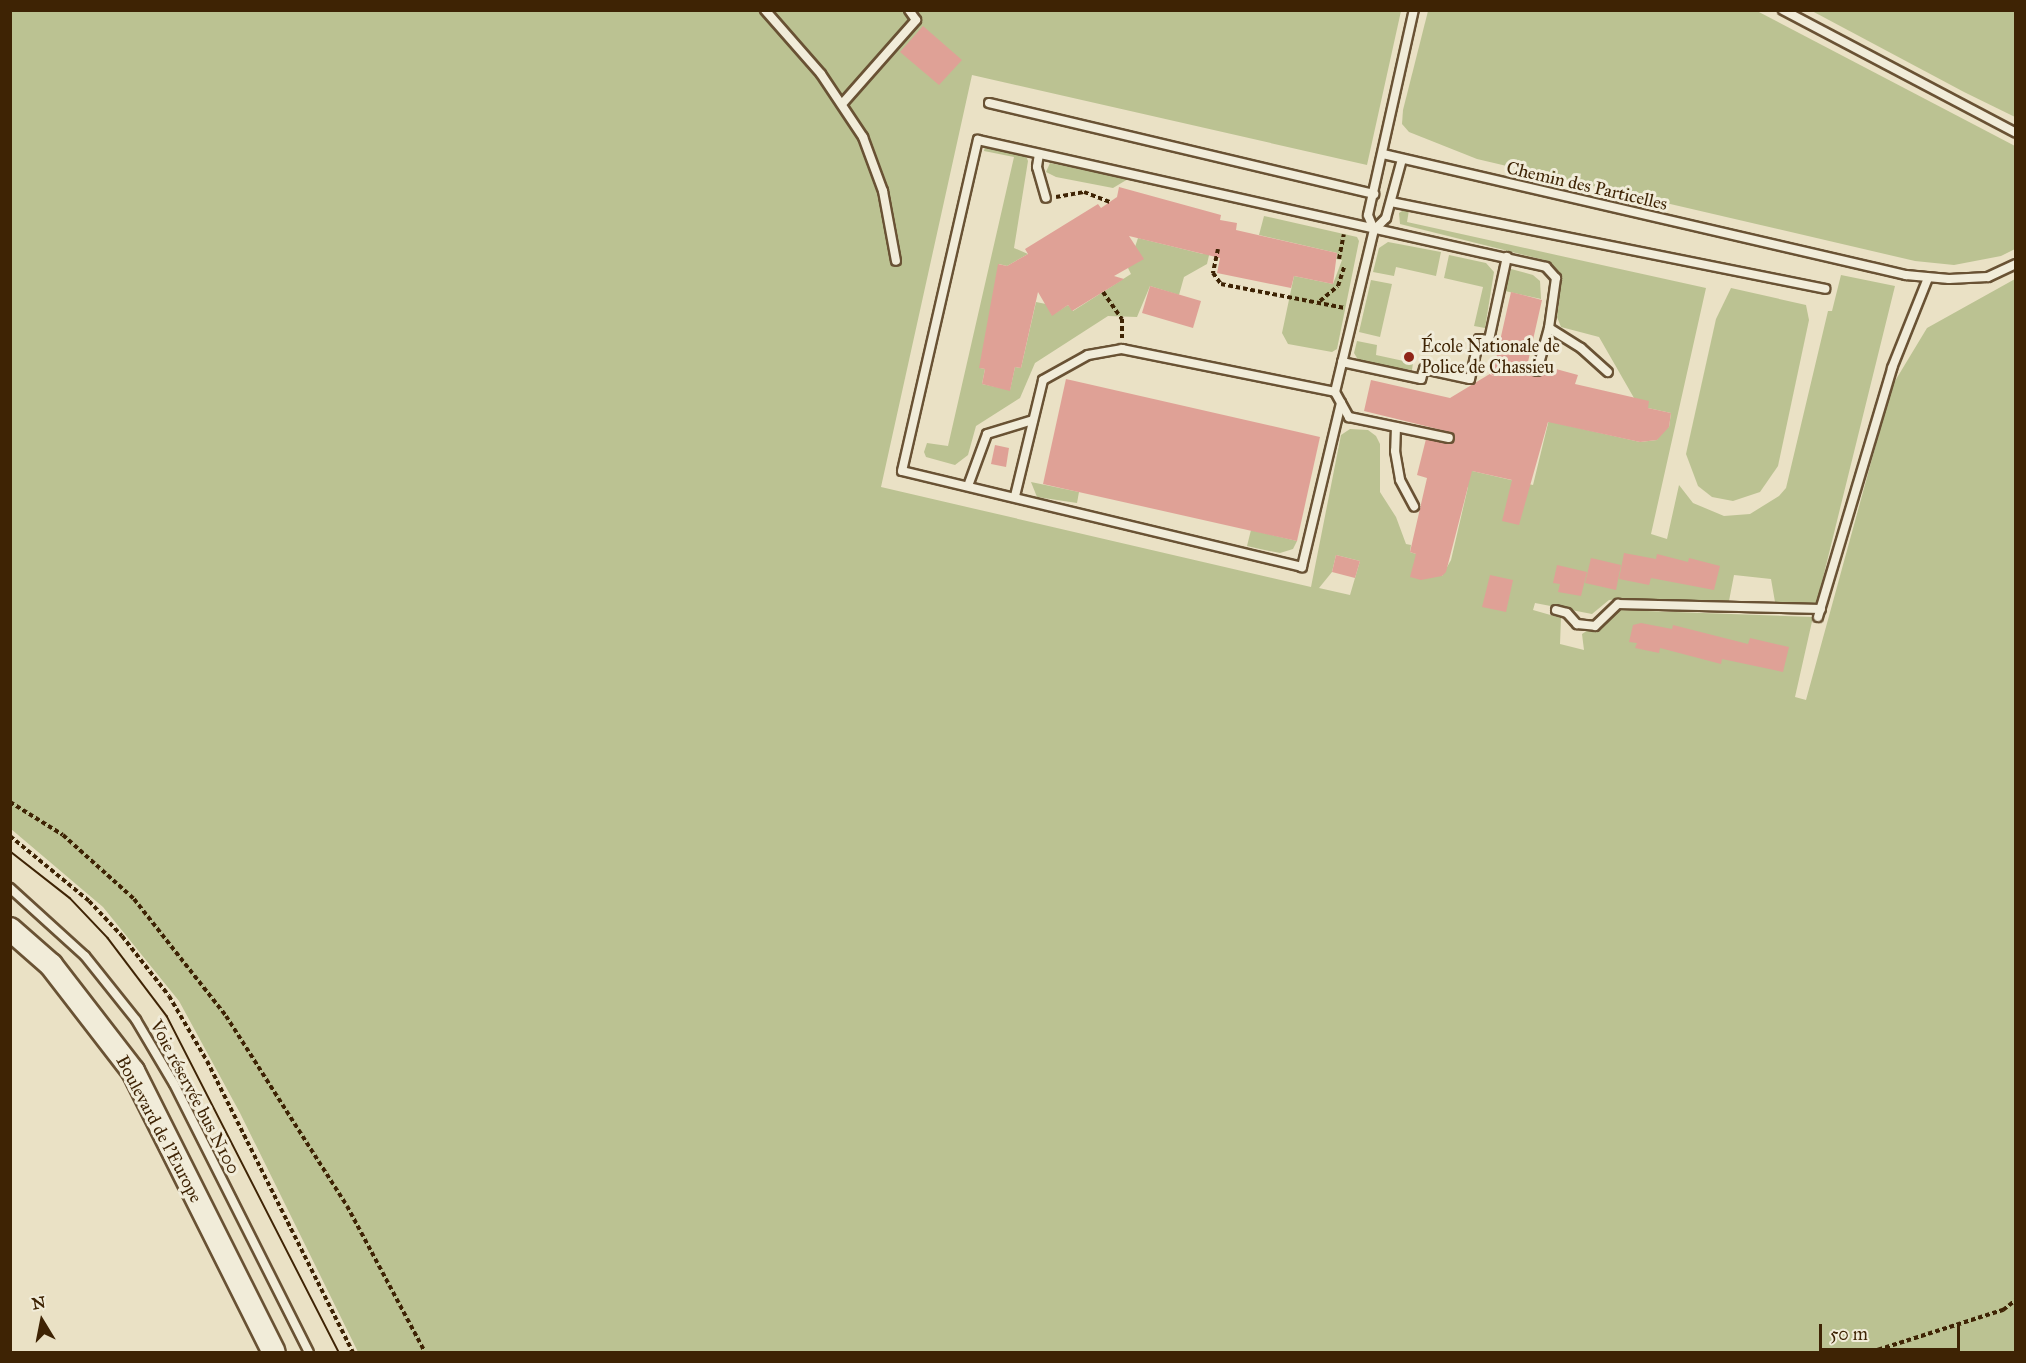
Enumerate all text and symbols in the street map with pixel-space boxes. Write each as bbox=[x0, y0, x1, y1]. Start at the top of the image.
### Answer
street label: Chemin des Particelles bbox=[1504, 157, 1670, 215]
place label: École Nationale de Police de Chassieu bbox=[1421, 336, 1560, 378]
marker: École Nationale de Police de Chassieu bbox=[1402, 350, 1416, 364]
street label: Voie réservée bus N100 bbox=[145, 1016, 245, 1178]
street label: Boulevard de l'Europe bbox=[111, 1052, 207, 1206]
north arrow bbox=[12, 1291, 72, 1351]
text: N bbox=[30, 1292, 47, 1313]
scale bar bbox=[1822, 1312, 1963, 1350]
text: 50 m bbox=[1830, 1323, 1868, 1345]

